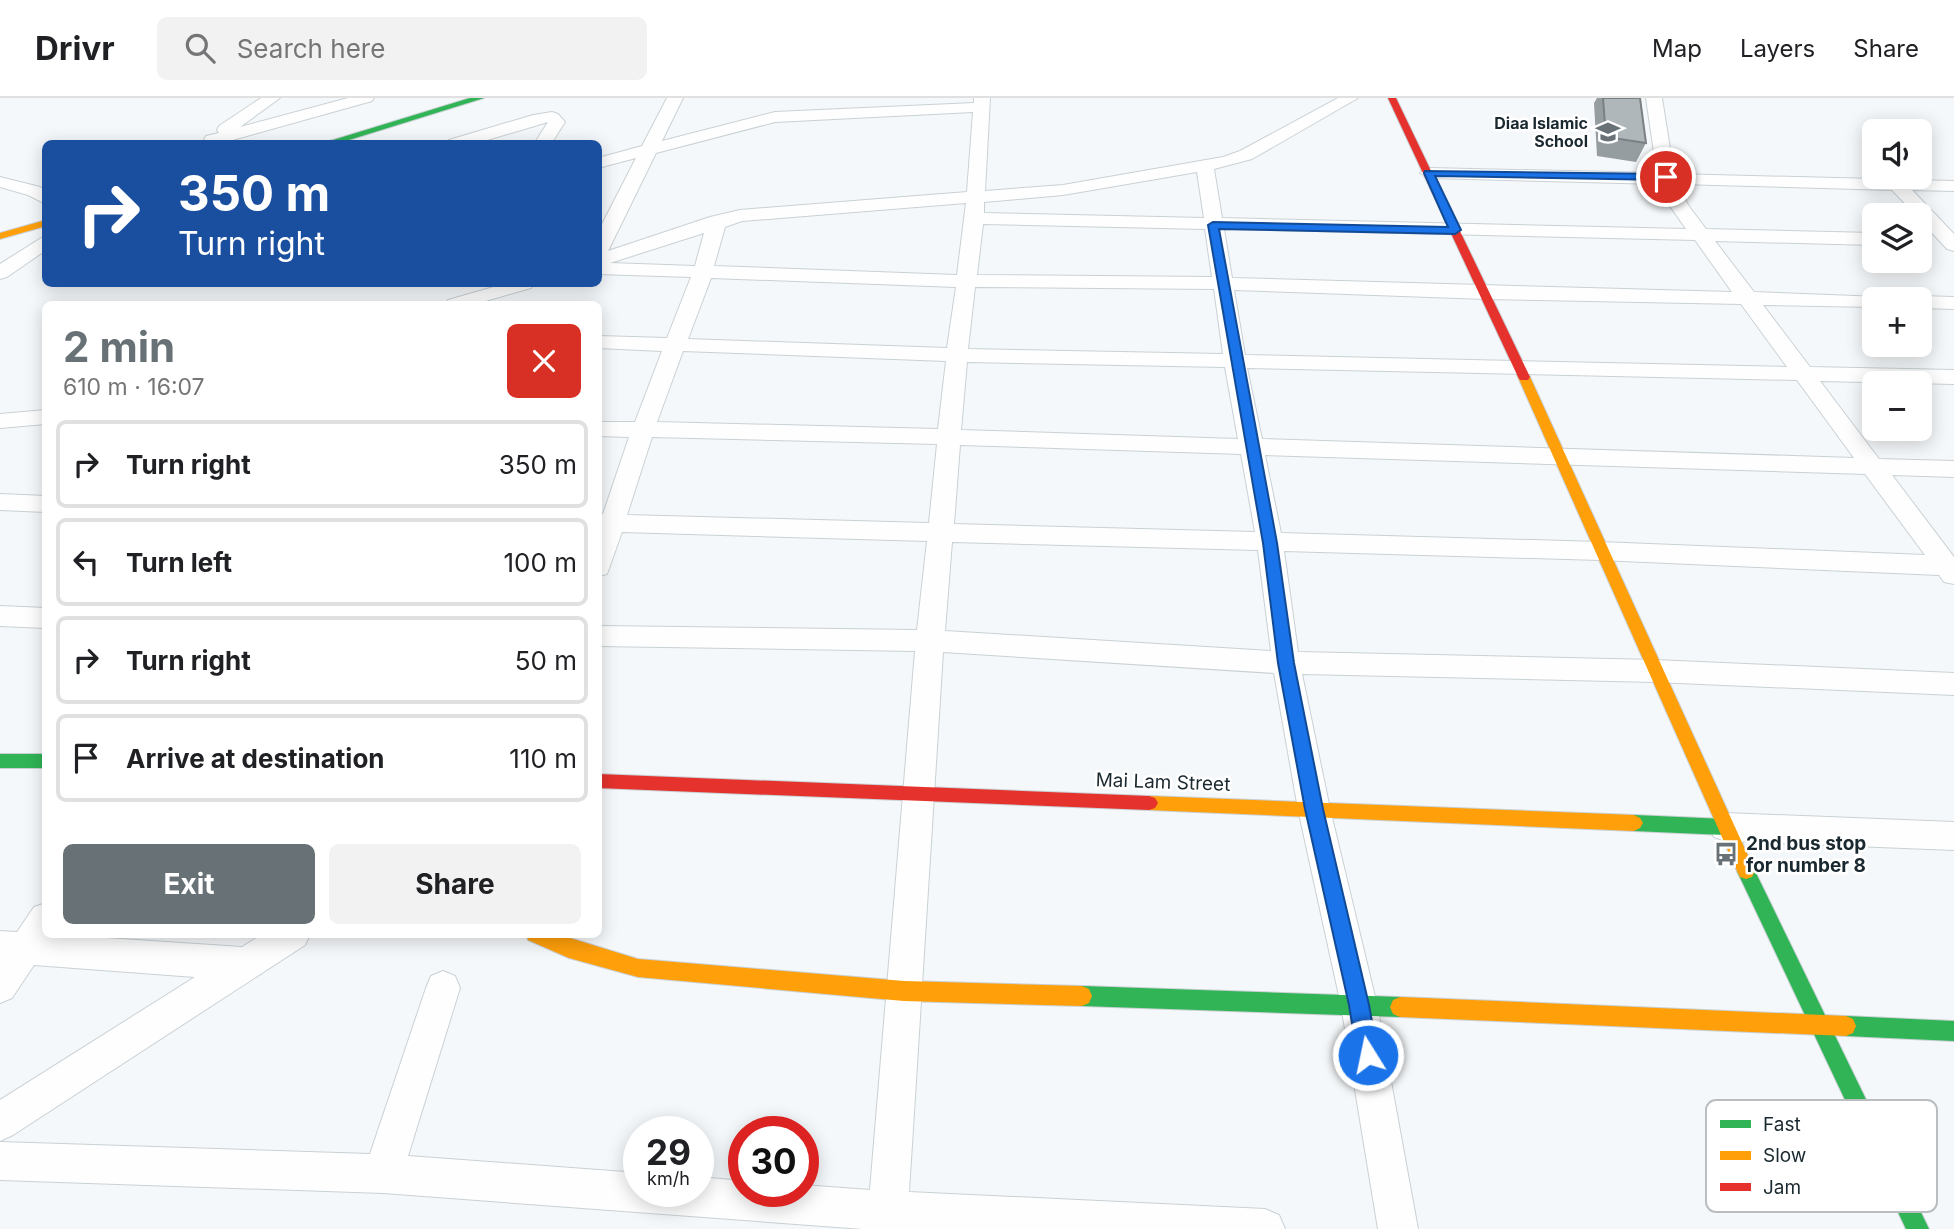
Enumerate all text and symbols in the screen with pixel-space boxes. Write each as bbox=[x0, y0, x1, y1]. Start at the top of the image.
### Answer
search box bbox=[157, 17, 647, 80]
text: Drivr bbox=[35, 28, 115, 68]
icon: search bbox=[181, 29, 219, 67]
text: Search here bbox=[237, 33, 385, 64]
text: Map bbox=[1652, 34, 1702, 63]
text: Layers bbox=[1740, 34, 1815, 63]
text: Share bbox=[1853, 34, 1919, 63]
place label: Diaa Islamic School bbox=[1494, 113, 1588, 151]
school or university icon: Diaa Islamic School bbox=[1594, 118, 1622, 146]
map controls bbox=[1862, 119, 1932, 441]
button: sound bbox=[1862, 119, 1932, 189]
pin bbox=[1636, 147, 1696, 207]
icon: arrive bbox=[1647, 158, 1685, 196]
text: 350 m bbox=[178, 164, 330, 223]
icon: right bbox=[63, 168, 154, 259]
button: layers bbox=[1862, 203, 1932, 273]
text: Turn right bbox=[178, 224, 325, 263]
button: + bbox=[1862, 287, 1932, 357]
text: 2 min bbox=[63, 321, 175, 372]
button: close bbox=[507, 324, 581, 398]
button: − bbox=[1862, 371, 1932, 441]
text: 610 m · 16:07 bbox=[63, 373, 205, 401]
icon: right bbox=[67, 445, 105, 483]
text: Turn right bbox=[126, 449, 251, 480]
text: 350 m bbox=[499, 449, 577, 480]
icon: left bbox=[67, 543, 105, 581]
text: Turn left bbox=[126, 547, 232, 578]
text: 100 m bbox=[504, 547, 577, 578]
icon: right bbox=[67, 641, 105, 679]
text: Turn right bbox=[126, 645, 251, 676]
text: 50 m bbox=[515, 645, 577, 676]
icon: arrive bbox=[67, 739, 105, 777]
text: Arrive at destination bbox=[126, 743, 385, 774]
text: 110 m bbox=[509, 743, 577, 774]
street label: Mai Lam Street bbox=[1095, 768, 1231, 796]
place label: 2nd bus stop for number 8 bbox=[1746, 832, 1866, 877]
bus stop icon: 2nd bus stop for number 8 bbox=[1712, 840, 1740, 868]
button: Exit bbox=[63, 844, 315, 924]
button: Share bbox=[329, 844, 581, 924]
position arrow bbox=[1331, 1018, 1405, 1092]
legend bbox=[1706, 1100, 1937, 1212]
text: Fast bbox=[1763, 1113, 1801, 1136]
speed limit sign: 30 bbox=[728, 1116, 819, 1207]
text: 29 bbox=[646, 1131, 691, 1173]
text: Slow bbox=[1763, 1144, 1806, 1167]
text: km/h bbox=[647, 1168, 690, 1189]
text: Jam bbox=[1763, 1176, 1801, 1199]

